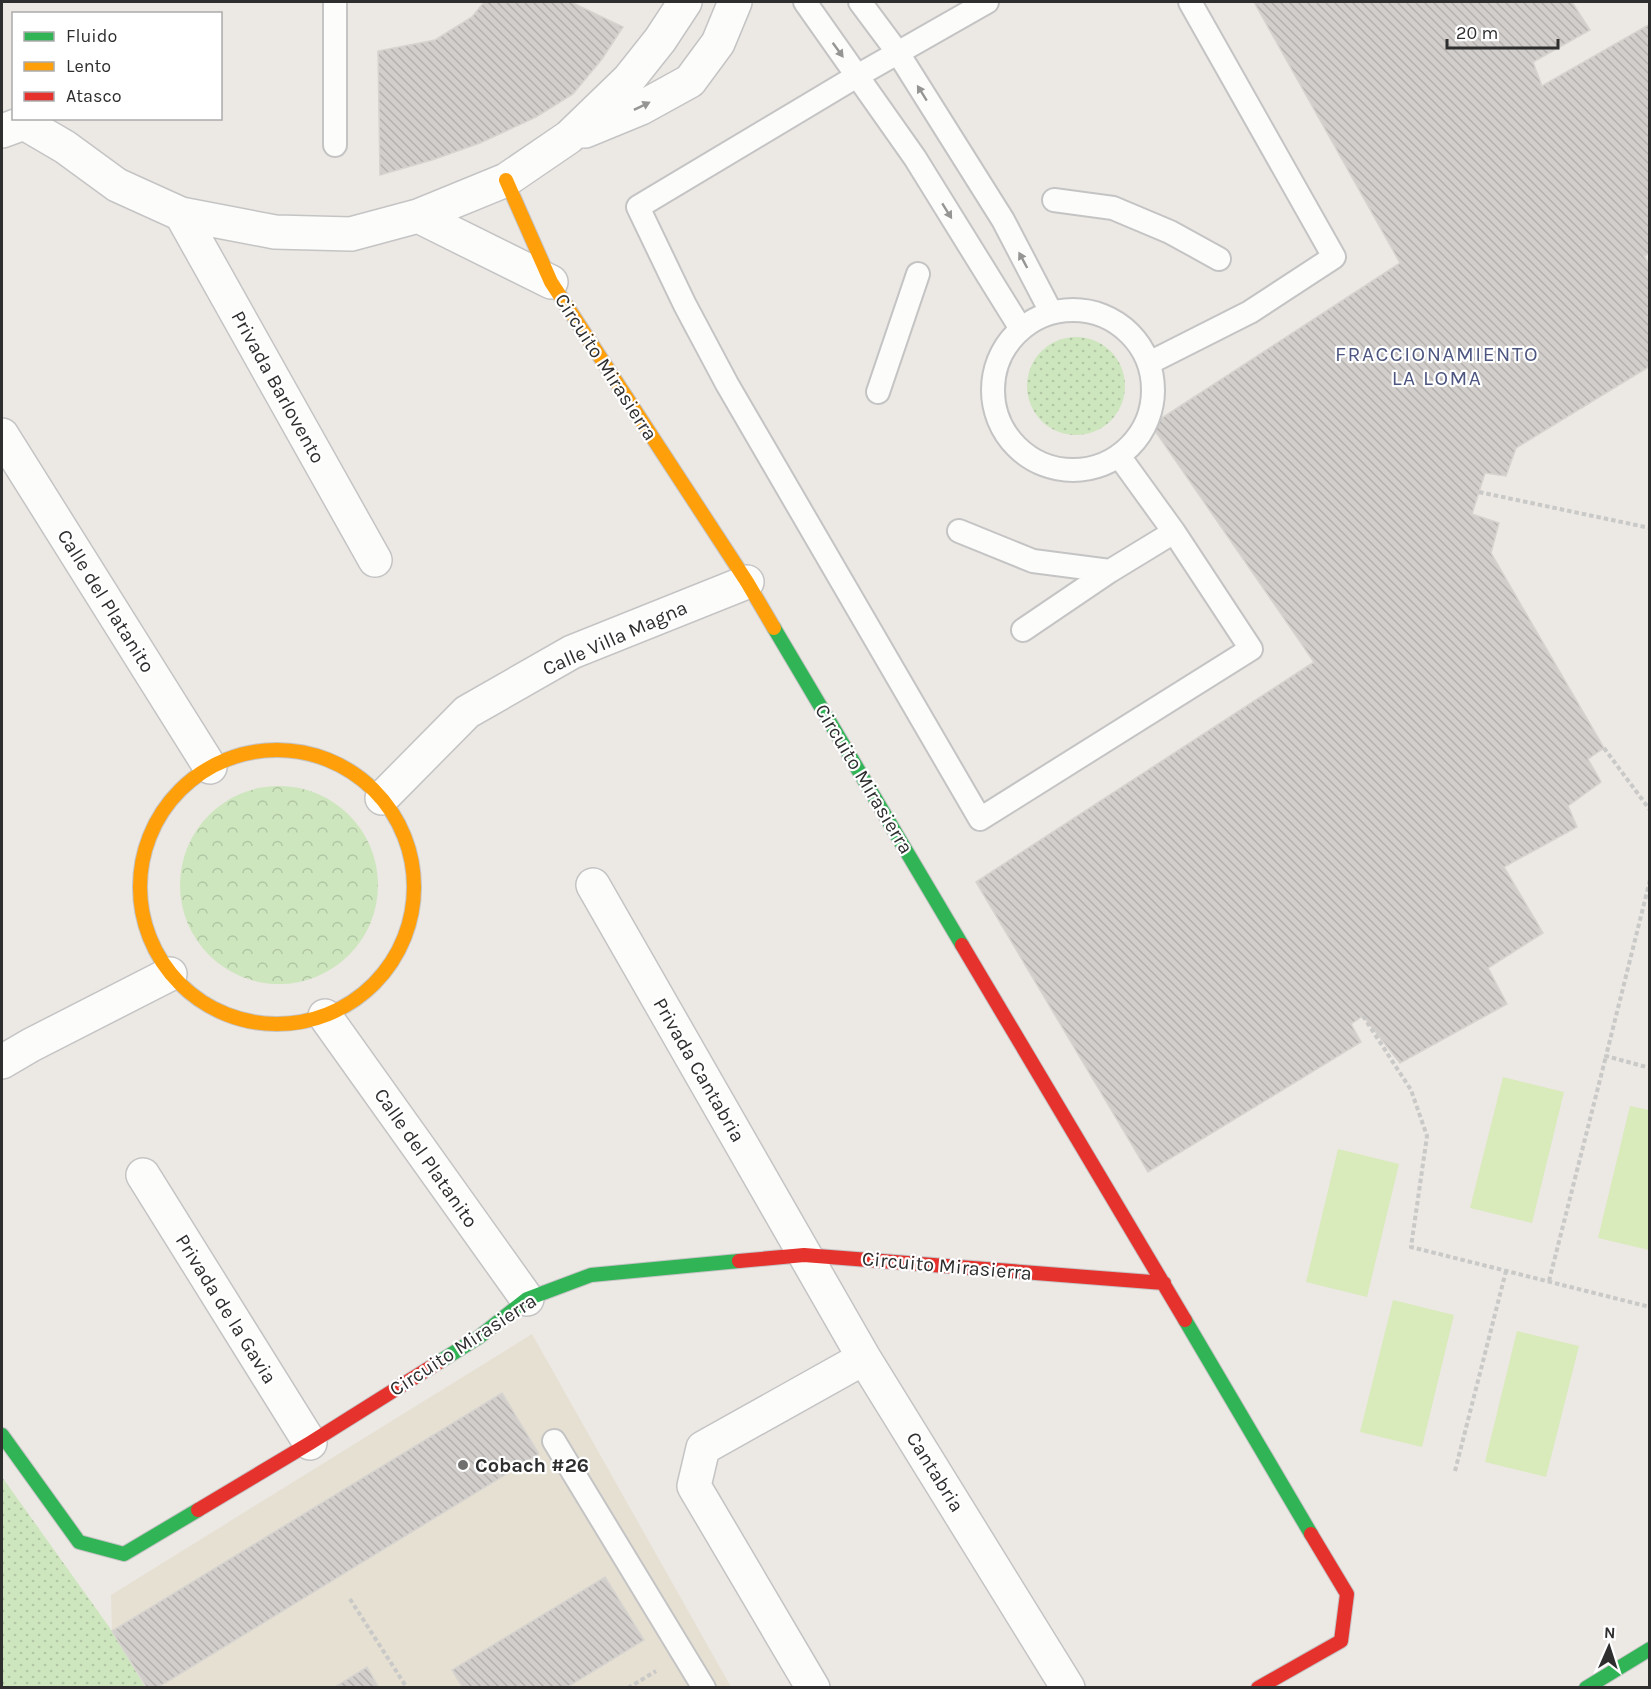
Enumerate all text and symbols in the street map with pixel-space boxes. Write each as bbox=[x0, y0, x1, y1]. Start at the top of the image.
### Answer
legend bbox=[12, 12, 222, 120]
scale bar bbox=[1447, 12, 1558, 50]
text: 20 m bbox=[1456, 22, 1498, 44]
text: Fluido bbox=[66, 25, 117, 47]
one-way arrow bbox=[832, 41, 844, 57]
text: Lento bbox=[66, 55, 111, 77]
text: Atasco bbox=[66, 85, 122, 107]
one-way arrow bbox=[917, 85, 928, 101]
one-way arrow bbox=[634, 102, 651, 111]
one-way arrow bbox=[942, 203, 953, 219]
one-way arrow bbox=[1019, 251, 1029, 269]
street label: Circuito Mirasierra bbox=[550, 289, 662, 445]
street label: Privada Barlovento bbox=[226, 307, 330, 467]
district label: FRACCIONAMIENTO LA LOMA bbox=[1335, 342, 1539, 390]
street label: Calle del Platanito bbox=[53, 525, 159, 677]
street label: Calle Villa Magna bbox=[539, 596, 691, 680]
street label: Circuito Mirasierra bbox=[810, 700, 918, 858]
street label: Privada Cantabria bbox=[648, 994, 750, 1146]
street label: Calle del Platanito bbox=[369, 1084, 483, 1232]
street label: Privada de la Gavia bbox=[171, 1230, 281, 1388]
street label: Circuito Mirasierra bbox=[861, 1247, 1033, 1285]
street label: Circuito Mirasierra bbox=[385, 1289, 541, 1401]
street label: Cantabria bbox=[901, 1428, 969, 1516]
place label: Cobach #26 bbox=[475, 1454, 589, 1477]
marker: Cobach #26 bbox=[456, 1458, 470, 1472]
north arrow bbox=[1579, 1617, 1639, 1677]
text: N bbox=[1604, 1623, 1616, 1642]

